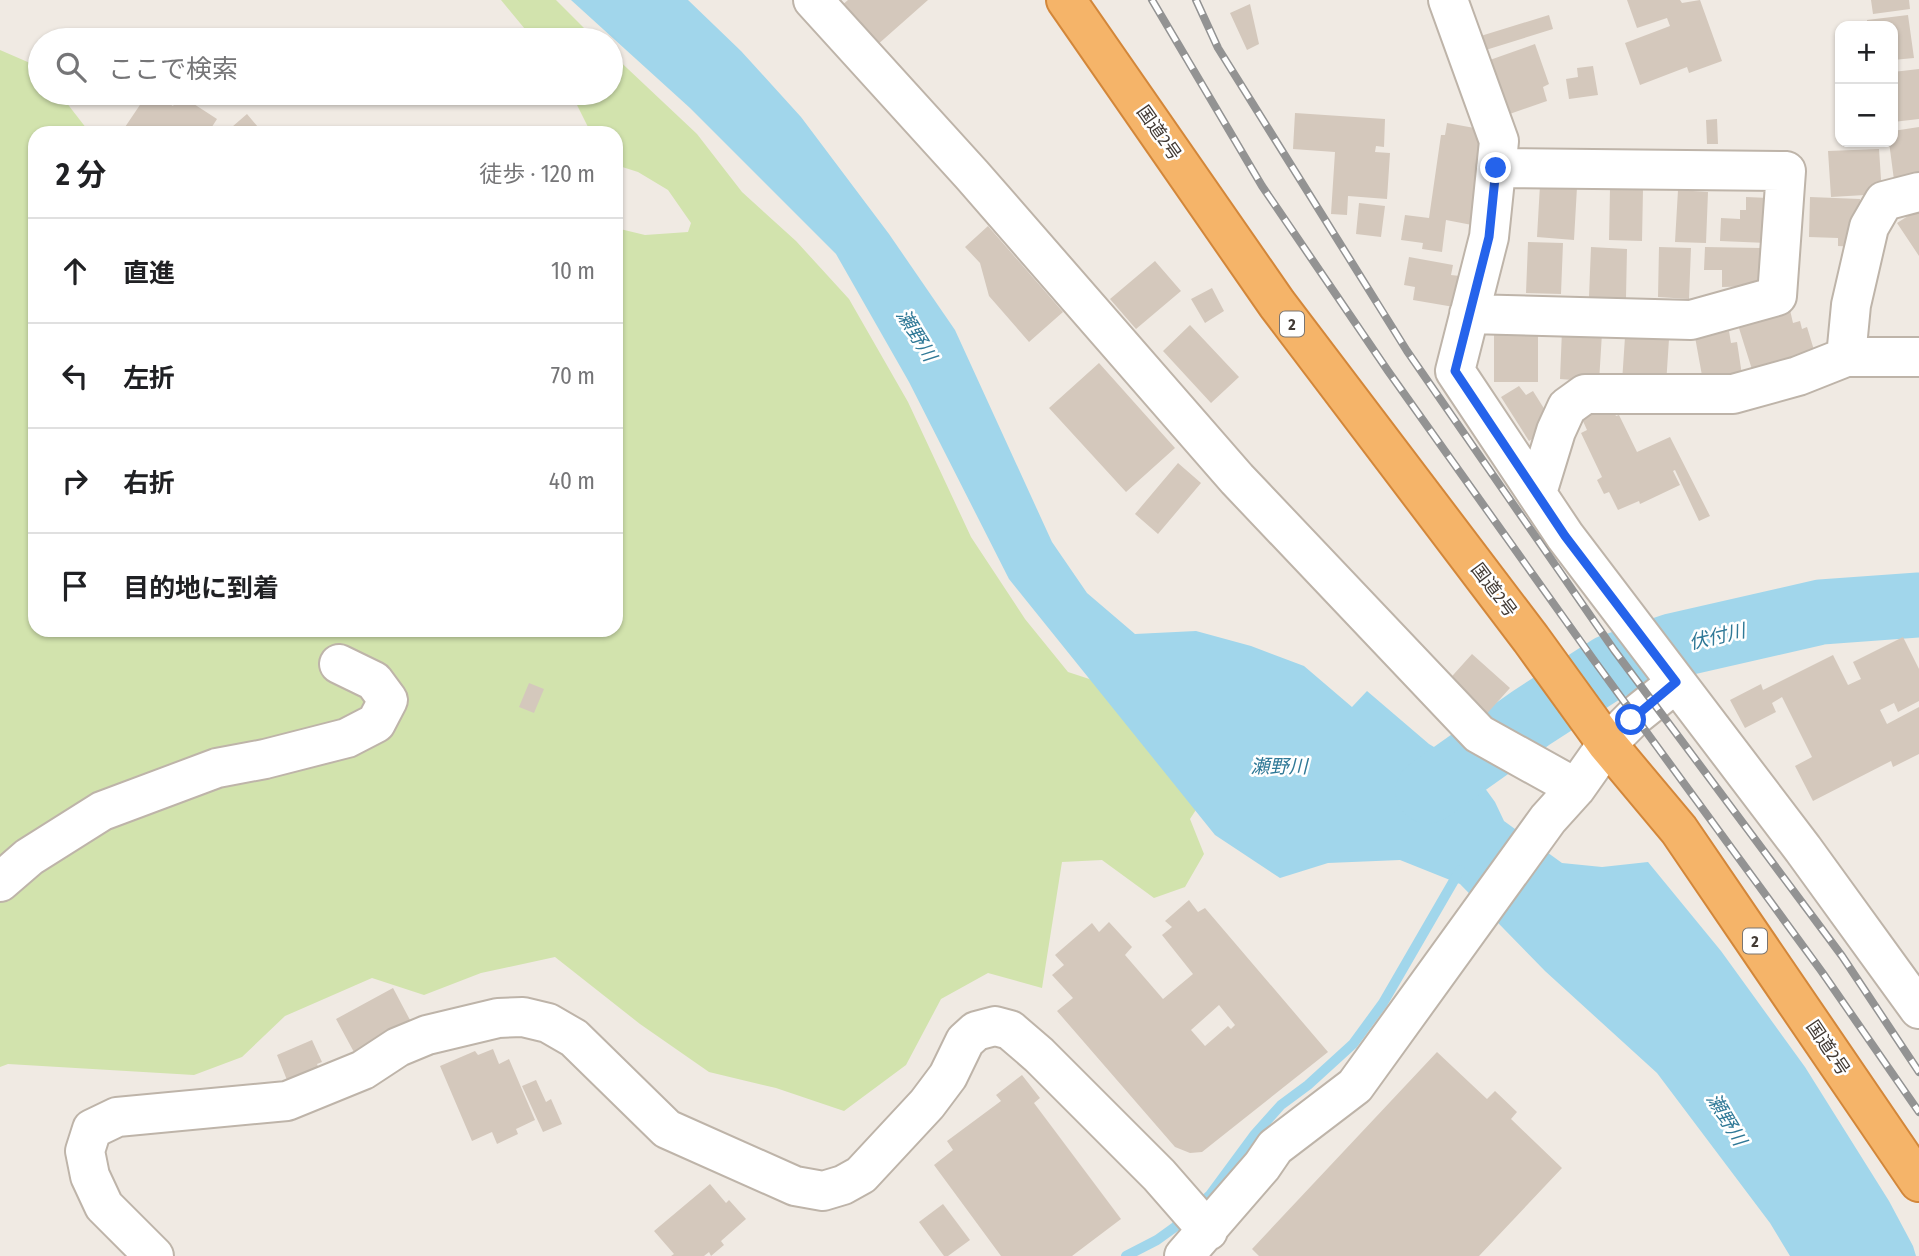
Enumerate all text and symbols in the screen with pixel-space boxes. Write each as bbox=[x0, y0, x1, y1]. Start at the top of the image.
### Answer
map controls bbox=[1835, 21, 1898, 147]
button: + bbox=[1835, 21, 1898, 84]
search box bbox=[28, 28, 623, 105]
icon: search bbox=[52, 48, 90, 86]
text: ここで検索 bbox=[108, 54, 238, 85]
button: − bbox=[1835, 84, 1898, 147]
street label: 国道2号 bbox=[1132, 101, 1186, 165]
route end bbox=[1480, 152, 1511, 183]
text: 2 分 bbox=[56, 157, 106, 193]
text: 徒歩 · 120 m bbox=[479, 160, 595, 188]
icon: ahead bbox=[56, 252, 94, 290]
text: 10 m bbox=[551, 257, 595, 285]
text: 直進 bbox=[123, 258, 175, 289]
water label: 瀬野川 bbox=[892, 305, 942, 367]
road number: 2 bbox=[1280, 312, 1304, 336]
icon: left bbox=[56, 357, 94, 395]
text: 70 m bbox=[551, 362, 595, 390]
text: 左折 bbox=[123, 363, 175, 394]
icon: right bbox=[56, 462, 94, 500]
text: 40 m bbox=[549, 467, 595, 495]
text: 右折 bbox=[123, 468, 175, 499]
street label: 国道2号 bbox=[1467, 559, 1521, 621]
icon: arrive bbox=[56, 567, 94, 605]
text: 目的地に到着 bbox=[123, 573, 279, 604]
water label: 伏付川 bbox=[1687, 618, 1749, 654]
route start bbox=[1615, 704, 1646, 735]
water label: 瀬野川 bbox=[1250, 755, 1309, 778]
road number: 2 bbox=[1743, 928, 1767, 953]
street label: 国道2号 bbox=[1802, 1016, 1854, 1080]
water label: 瀬野川 bbox=[1702, 1089, 1752, 1151]

